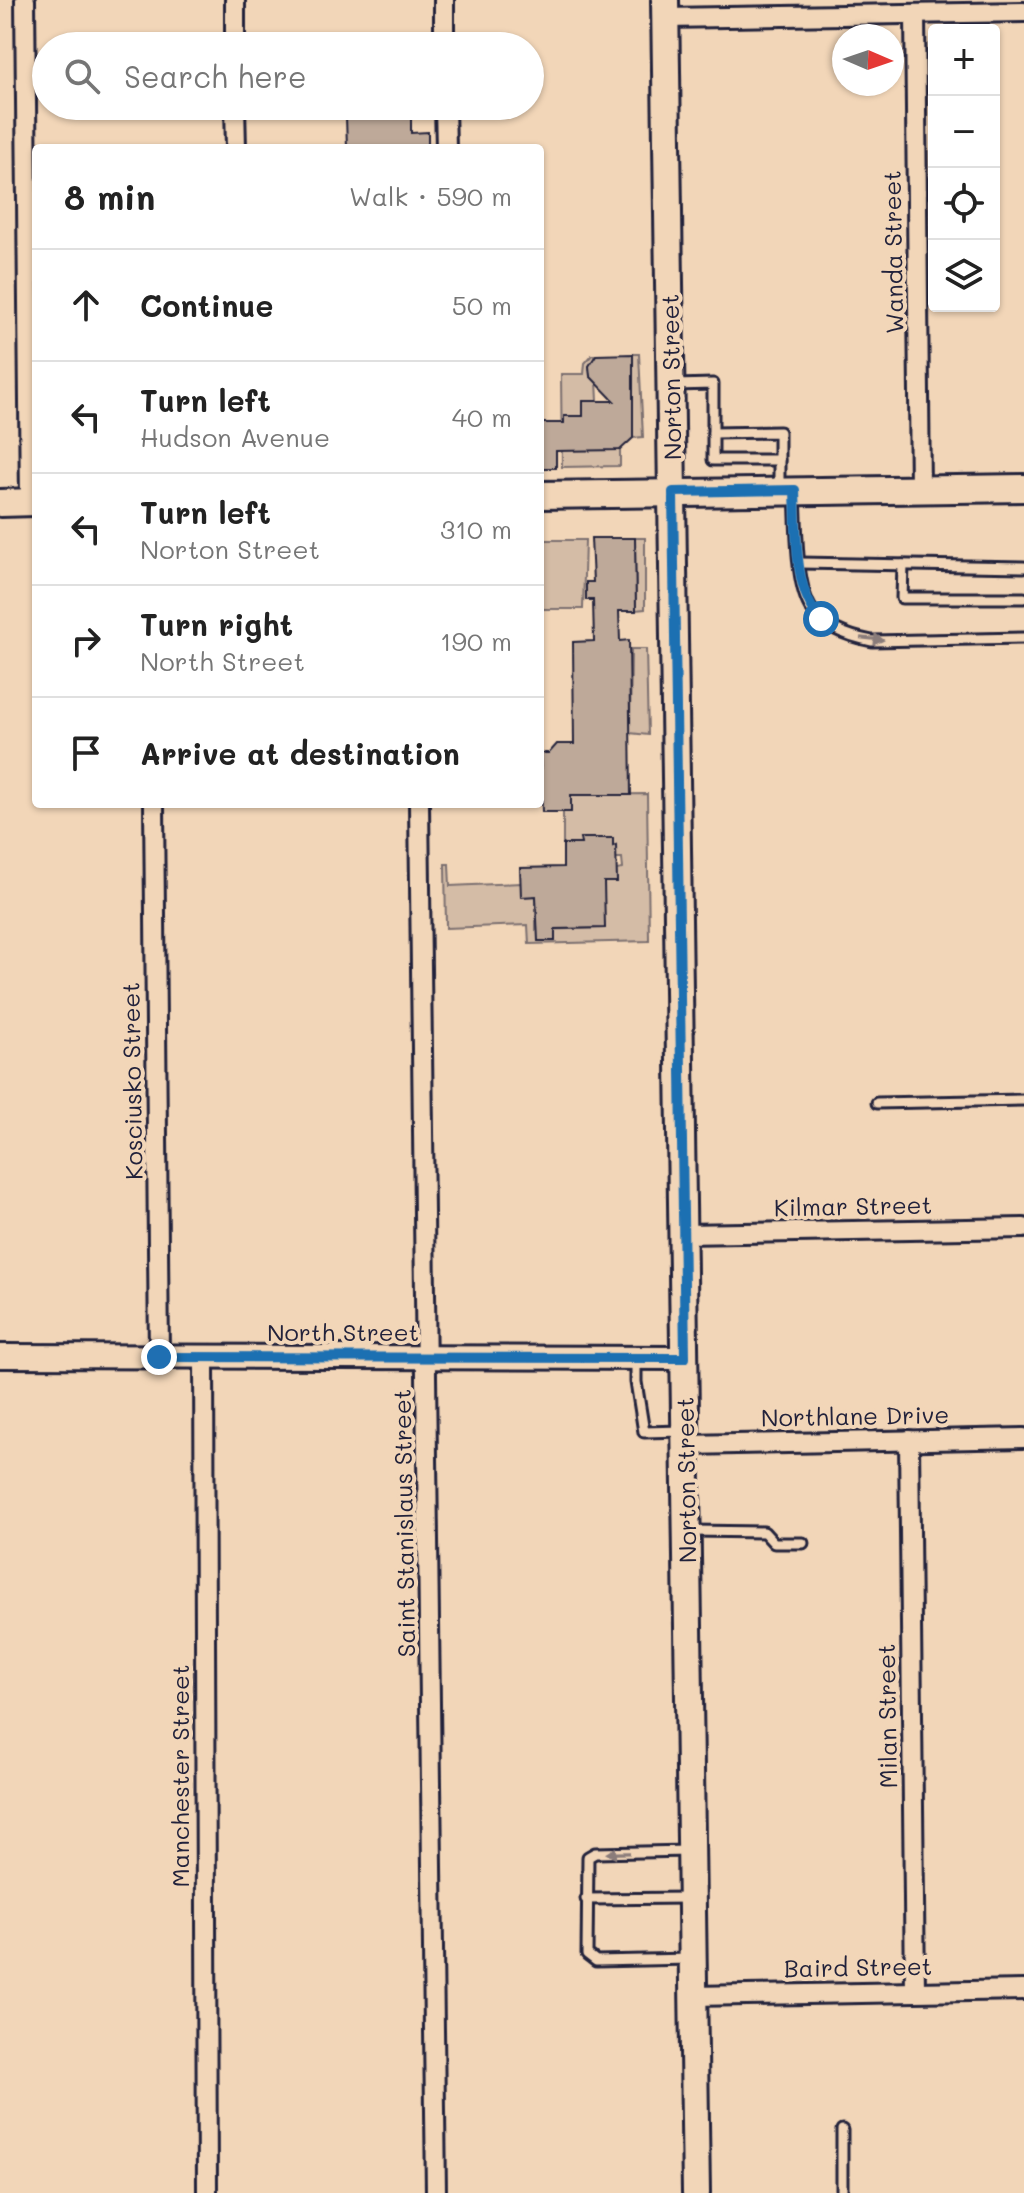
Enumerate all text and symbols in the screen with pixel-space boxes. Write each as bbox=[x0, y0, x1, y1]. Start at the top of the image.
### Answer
north arrow bbox=[832, 24, 904, 96]
map controls bbox=[928, 24, 1000, 312]
button: + bbox=[928, 24, 1000, 96]
search box bbox=[32, 32, 544, 120]
icon: search bbox=[60, 54, 104, 98]
text: Search here bbox=[124, 56, 307, 96]
button: − bbox=[928, 96, 1000, 168]
button: locate bbox=[928, 168, 1000, 240]
street label: Wanda Street bbox=[876, 170, 909, 334]
text: 8 min bbox=[64, 174, 155, 219]
text: Walk · 590 m bbox=[349, 179, 512, 213]
button: layers bbox=[928, 240, 1000, 312]
icon: ahead bbox=[64, 283, 108, 327]
text: Continue bbox=[140, 285, 273, 325]
text: 50 m bbox=[452, 288, 512, 322]
street label: Norton Street bbox=[654, 294, 687, 460]
text: Turn left bbox=[140, 380, 271, 420]
icon: left bbox=[64, 395, 108, 439]
text: 40 m bbox=[452, 400, 512, 434]
text: Hudson Avenue bbox=[140, 420, 330, 454]
text: Turn left bbox=[140, 492, 271, 532]
icon: left bbox=[64, 507, 108, 551]
text: 310 m bbox=[440, 512, 512, 546]
text: Norton Street bbox=[140, 532, 320, 566]
route start bbox=[803, 601, 839, 637]
text: Turn right bbox=[140, 604, 293, 644]
icon: right bbox=[64, 619, 108, 663]
text: 190 m bbox=[440, 624, 512, 658]
one-way arrow bbox=[860, 633, 885, 646]
text: North Street bbox=[140, 644, 305, 678]
icon: arrive bbox=[64, 731, 108, 775]
text: Arrive at destination bbox=[140, 733, 460, 773]
street label: Kosciusko Street bbox=[114, 982, 149, 1180]
street label: Kilmar Street bbox=[774, 1189, 932, 1222]
street label: North Street bbox=[267, 1316, 419, 1347]
route end bbox=[141, 1339, 177, 1375]
street label: Saint Stanislaus Street bbox=[386, 1389, 421, 1658]
street label: Norton Street bbox=[669, 1397, 702, 1563]
street label: Northlane Drive bbox=[761, 1398, 949, 1433]
street label: Milan Street bbox=[870, 1643, 903, 1789]
street label: Manchester Street bbox=[164, 1664, 195, 1888]
one-way arrow bbox=[605, 1846, 630, 1859]
street label: Baird Street bbox=[783, 1950, 933, 1983]

